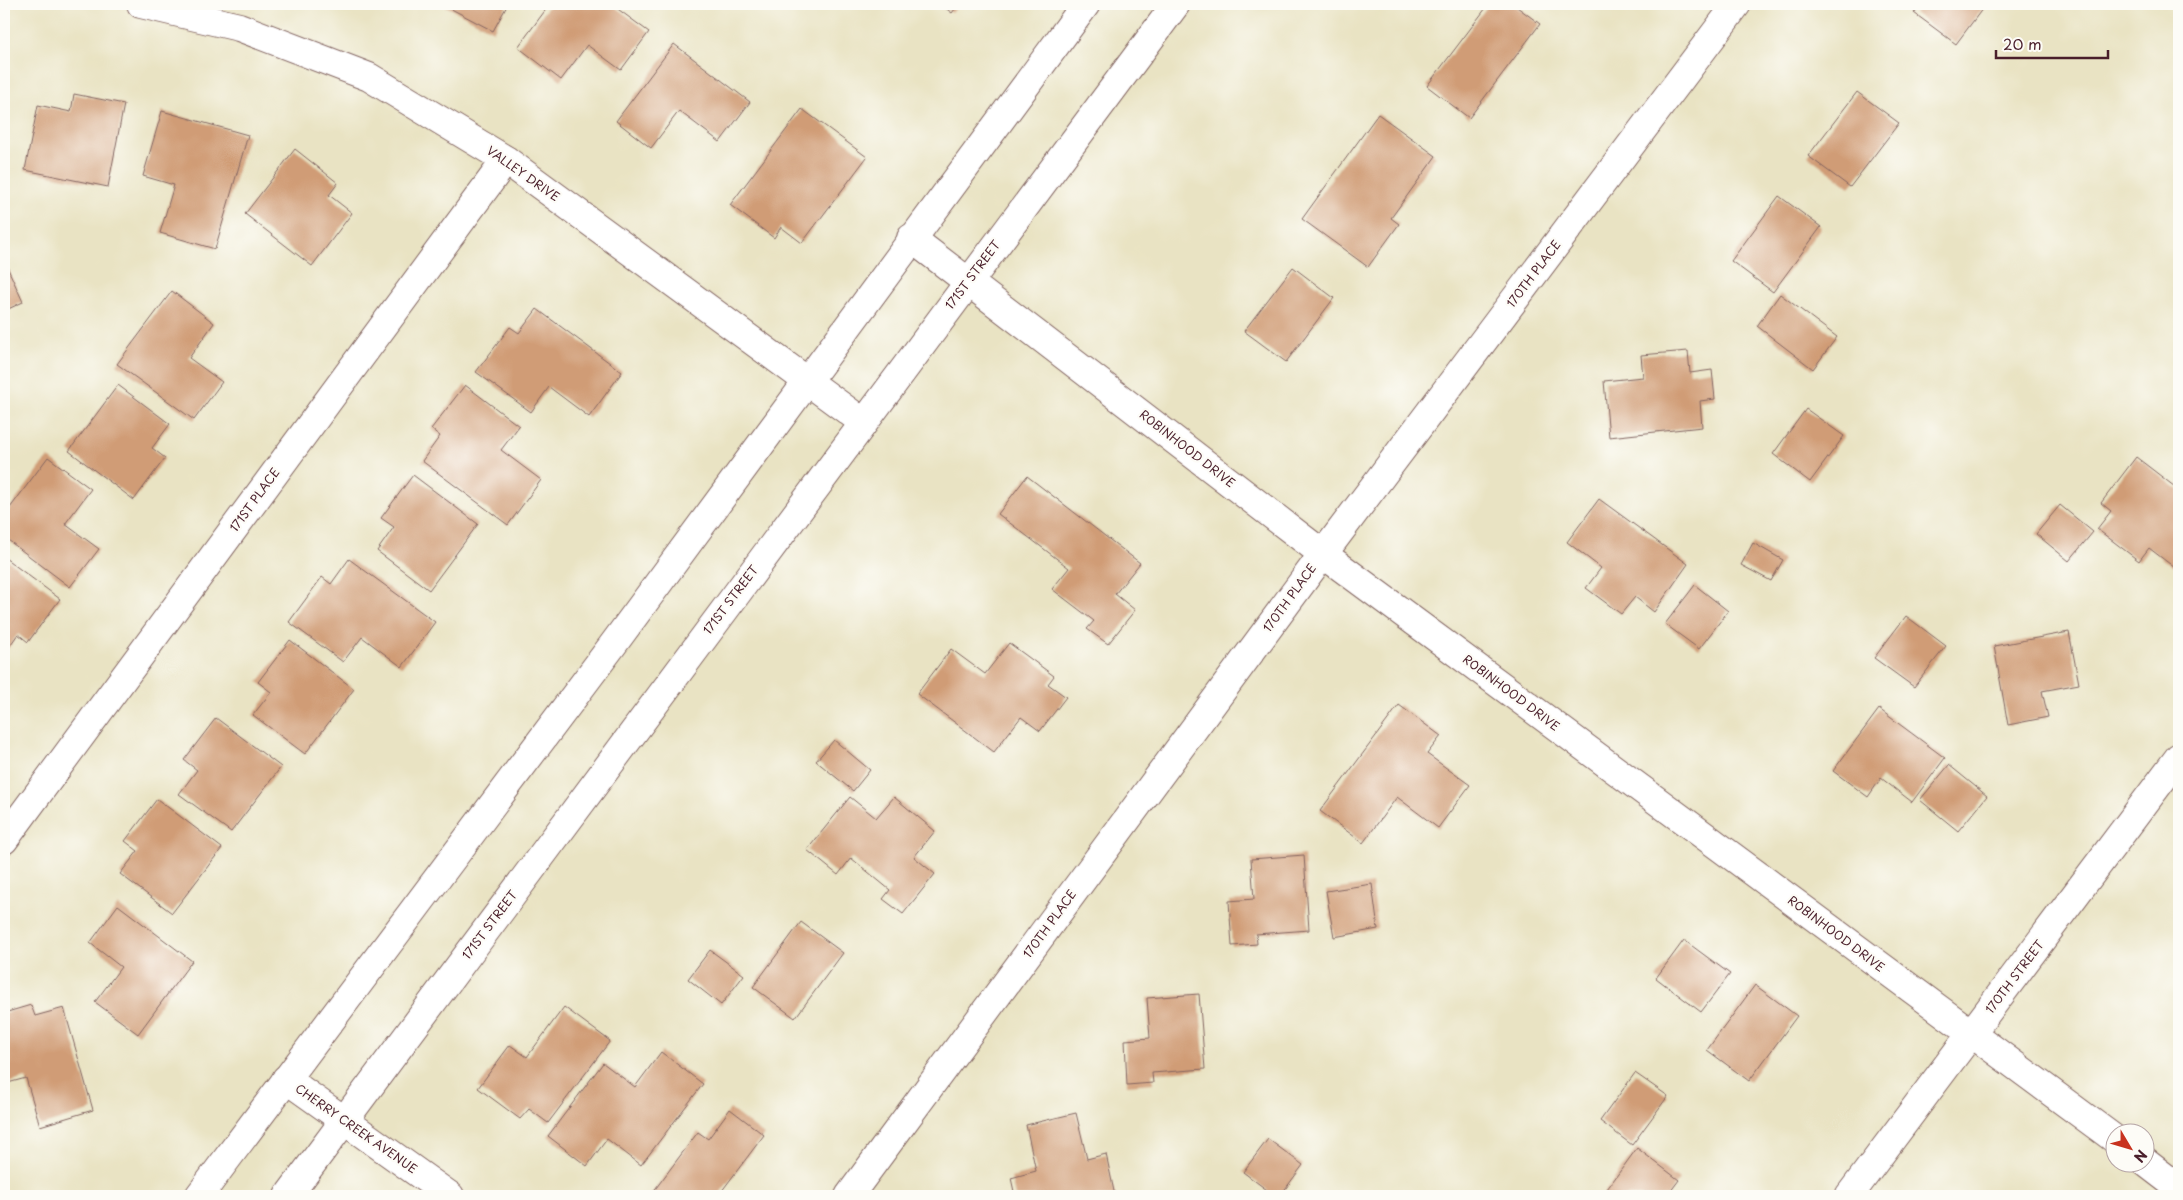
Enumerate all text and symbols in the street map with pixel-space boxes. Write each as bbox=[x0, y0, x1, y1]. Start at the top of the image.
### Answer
scale bar bbox=[1996, 28, 2108, 60]
text: 20 m bbox=[2003, 32, 2042, 55]
street label: VALLEY DRIVE bbox=[483, 141, 564, 205]
street label: 171ST STREET bbox=[940, 236, 1005, 313]
street label: 170TH PLACE bbox=[1502, 236, 1565, 311]
street label: ROBINHOOD DRIVE bbox=[1136, 405, 1239, 491]
street label: 171ST PLACE bbox=[225, 464, 284, 535]
street label: 170TH PLACE bbox=[1258, 559, 1320, 635]
street label: 171ST STREET bbox=[698, 561, 763, 638]
street label: ROBINHOOD DRIVE bbox=[1459, 650, 1564, 735]
street label: 170TH PLACE bbox=[1018, 885, 1080, 961]
street label: 171ST STREET bbox=[457, 886, 522, 963]
street label: ROBINHOOD DRIVE bbox=[1784, 891, 1889, 976]
street label: 170TH STREET bbox=[1981, 935, 2048, 1017]
street label: CHERRY CREEK AVENUE bbox=[292, 1079, 421, 1177]
north arrow bbox=[2106, 1122, 2156, 1172]
text: N bbox=[2129, 1145, 2152, 1167]

